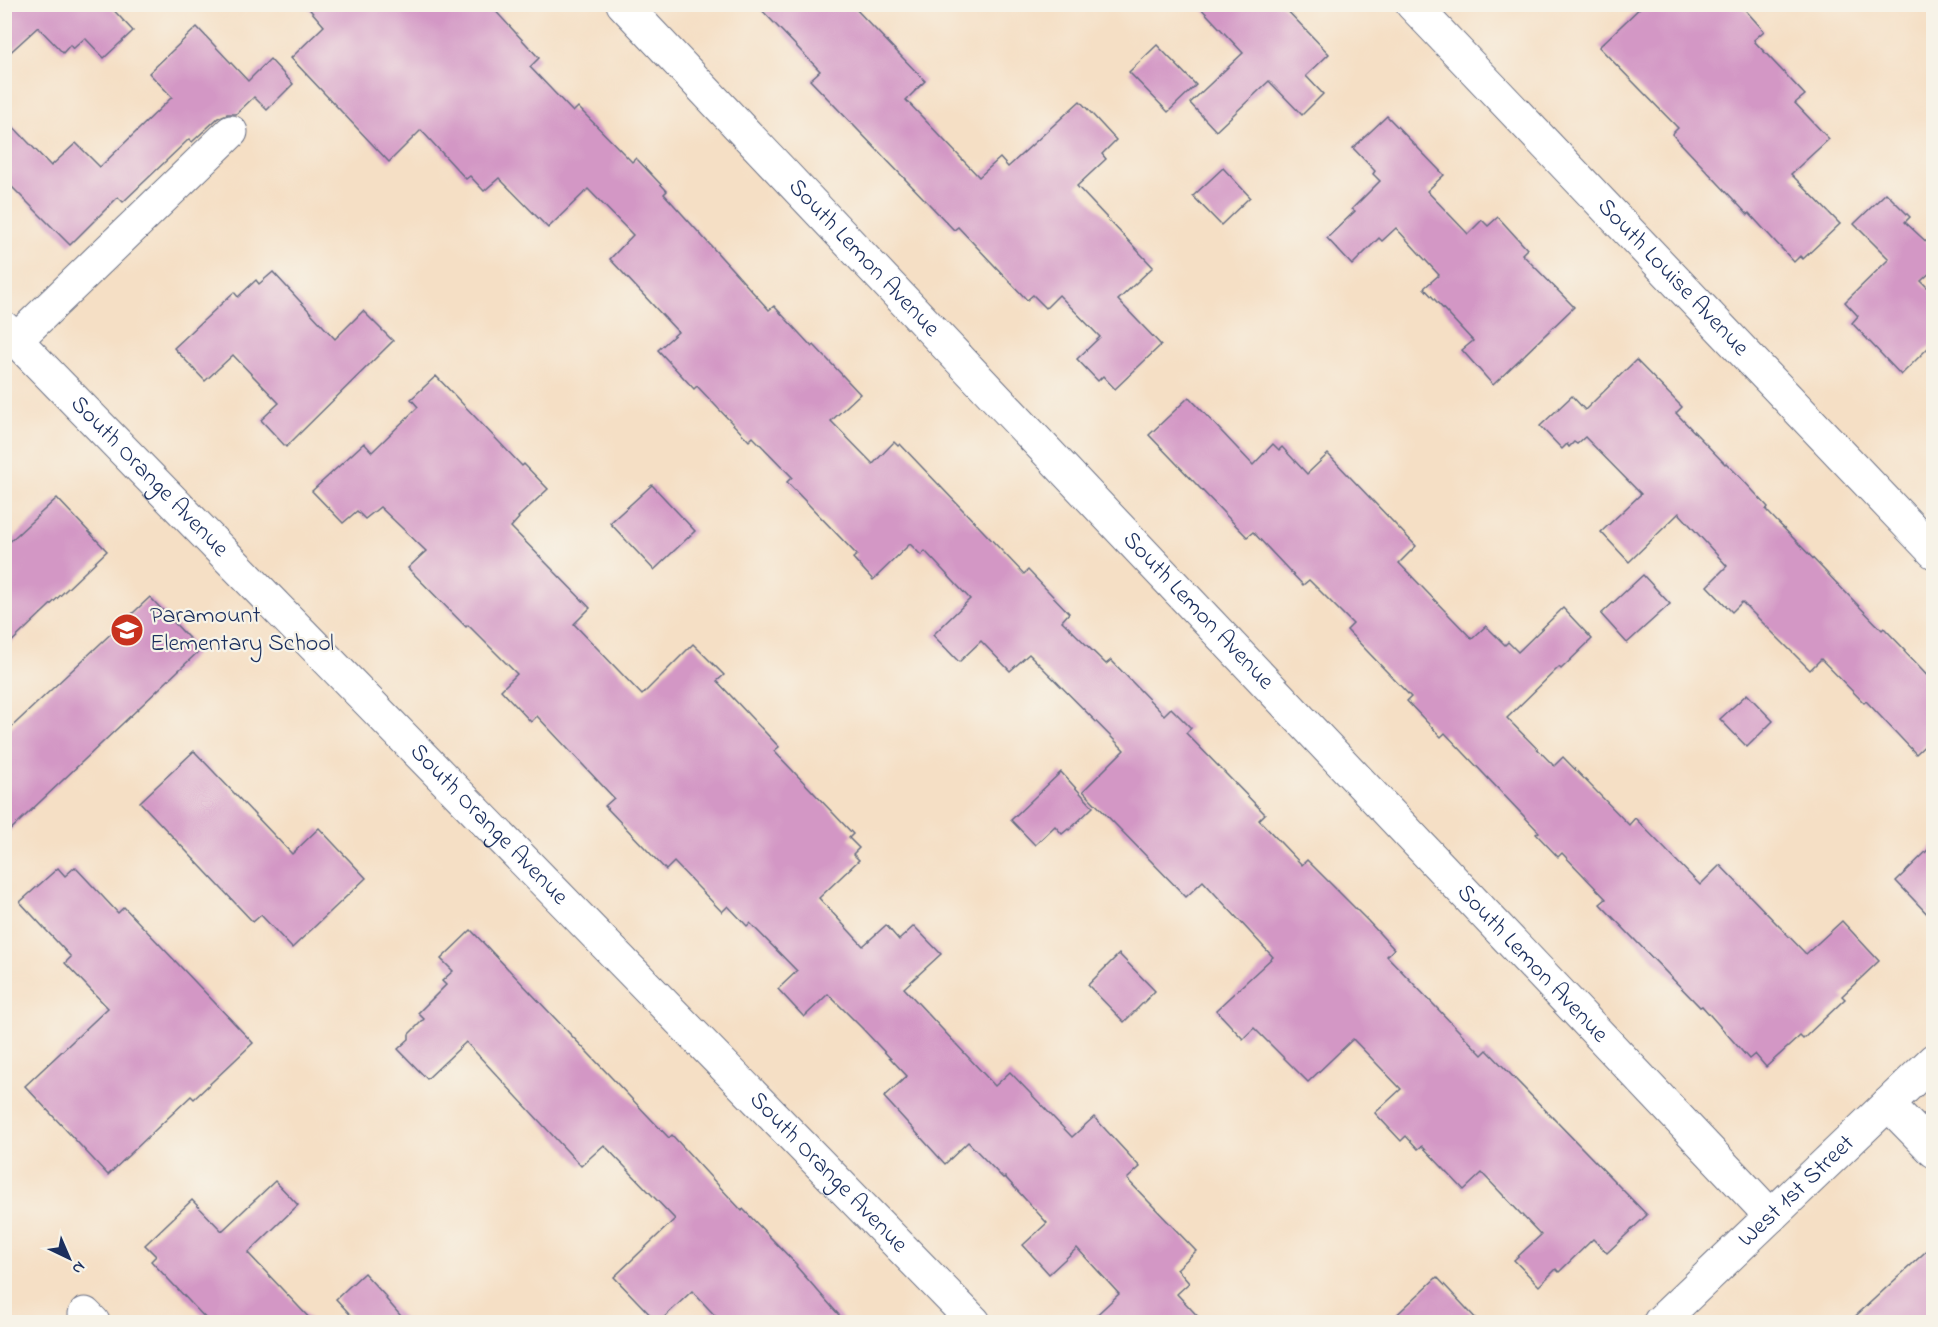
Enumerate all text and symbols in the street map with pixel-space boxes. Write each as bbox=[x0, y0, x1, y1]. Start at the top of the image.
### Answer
street label: South Lemon Avenue bbox=[780, 171, 948, 346]
street label: South Louise Avenue bbox=[1589, 191, 1757, 365]
street label: South Orange Avenue bbox=[62, 388, 237, 566]
street label: South Lemon Avenue bbox=[1114, 524, 1282, 698]
place label: Paramount Elementary School bbox=[150, 599, 334, 663]
school or university icon: Paramount Elementary School bbox=[109, 612, 145, 648]
street label: South Orange Avenue bbox=[401, 736, 576, 914]
street label: South Lemon Avenue bbox=[1448, 876, 1616, 1051]
street label: South Orange Avenue bbox=[741, 1084, 916, 1262]
street label: West 1st Street bbox=[1730, 1127, 1863, 1256]
north arrow bbox=[39, 1228, 99, 1288]
text: N bbox=[66, 1255, 90, 1280]

